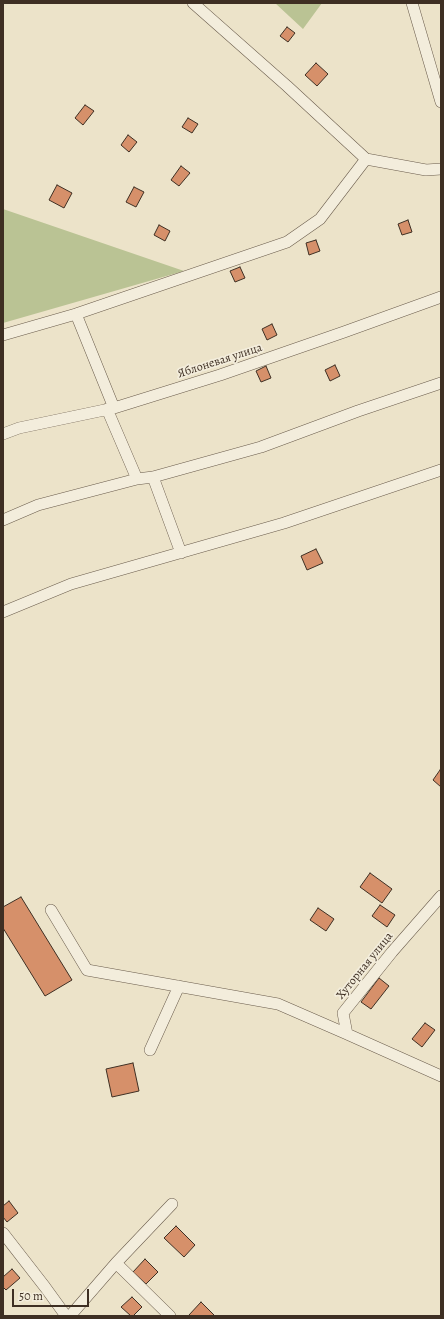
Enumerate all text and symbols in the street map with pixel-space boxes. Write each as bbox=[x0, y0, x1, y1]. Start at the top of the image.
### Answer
street label: Яблоневая улица bbox=[176, 341, 264, 381]
street label: Хуторная улица bbox=[334, 930, 396, 1002]
scale bar bbox=[14, 1281, 91, 1307]
text: 50 m bbox=[19, 1288, 43, 1304]

